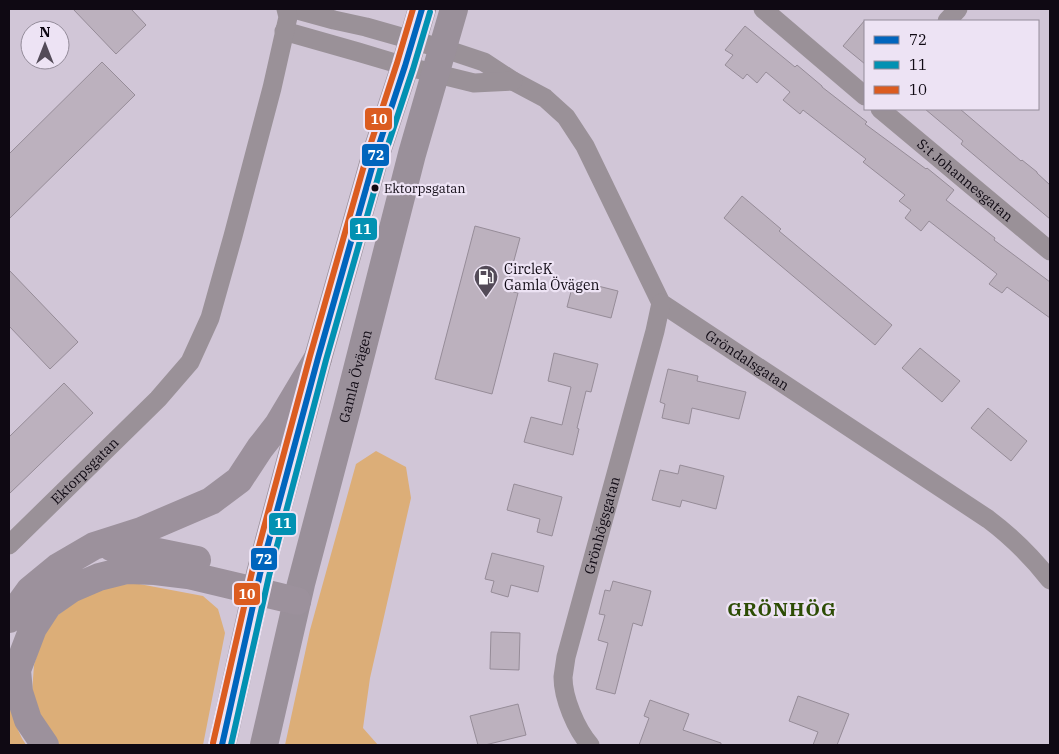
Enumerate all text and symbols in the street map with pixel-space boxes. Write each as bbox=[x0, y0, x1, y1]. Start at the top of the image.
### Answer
north arrow bbox=[20, 20, 70, 70]
legend bbox=[864, 20, 1039, 110]
text: N bbox=[39, 23, 51, 41]
text: 72 bbox=[909, 30, 927, 49]
text: 11 bbox=[909, 55, 927, 74]
text: 10 bbox=[909, 80, 927, 99]
line badge: 10 bbox=[364, 107, 393, 131]
text: 10 bbox=[371, 110, 387, 128]
street label: S:t Johannesgatan bbox=[913, 135, 1017, 226]
line badge: 72 bbox=[361, 143, 390, 167]
text: 72 bbox=[368, 146, 384, 164]
place label: Ektorpsgatan bbox=[384, 180, 466, 197]
marker: Ektorpsgatan bbox=[370, 183, 380, 193]
line badge: 11 bbox=[349, 217, 378, 241]
text: 11 bbox=[355, 220, 371, 238]
place label: CircleK Gamla Övägen bbox=[504, 260, 599, 294]
fuel station icon: CircleK Gamla Övägen bbox=[473, 264, 499, 298]
street label: Gröndalsgatan bbox=[702, 326, 793, 394]
street label: Gamla Övägen bbox=[335, 328, 376, 425]
street label: Ektorpsgatan bbox=[47, 434, 122, 508]
street label: Grönhögsgatan bbox=[580, 474, 624, 576]
line badge: 11 bbox=[268, 512, 297, 536]
text: 11 bbox=[275, 514, 291, 532]
line badge: 72 bbox=[250, 547, 278, 571]
text: 72 bbox=[256, 550, 272, 568]
line badge: 10 bbox=[233, 582, 261, 606]
text: 10 bbox=[239, 585, 255, 603]
district label: GRÖNHÖG bbox=[727, 597, 837, 621]

